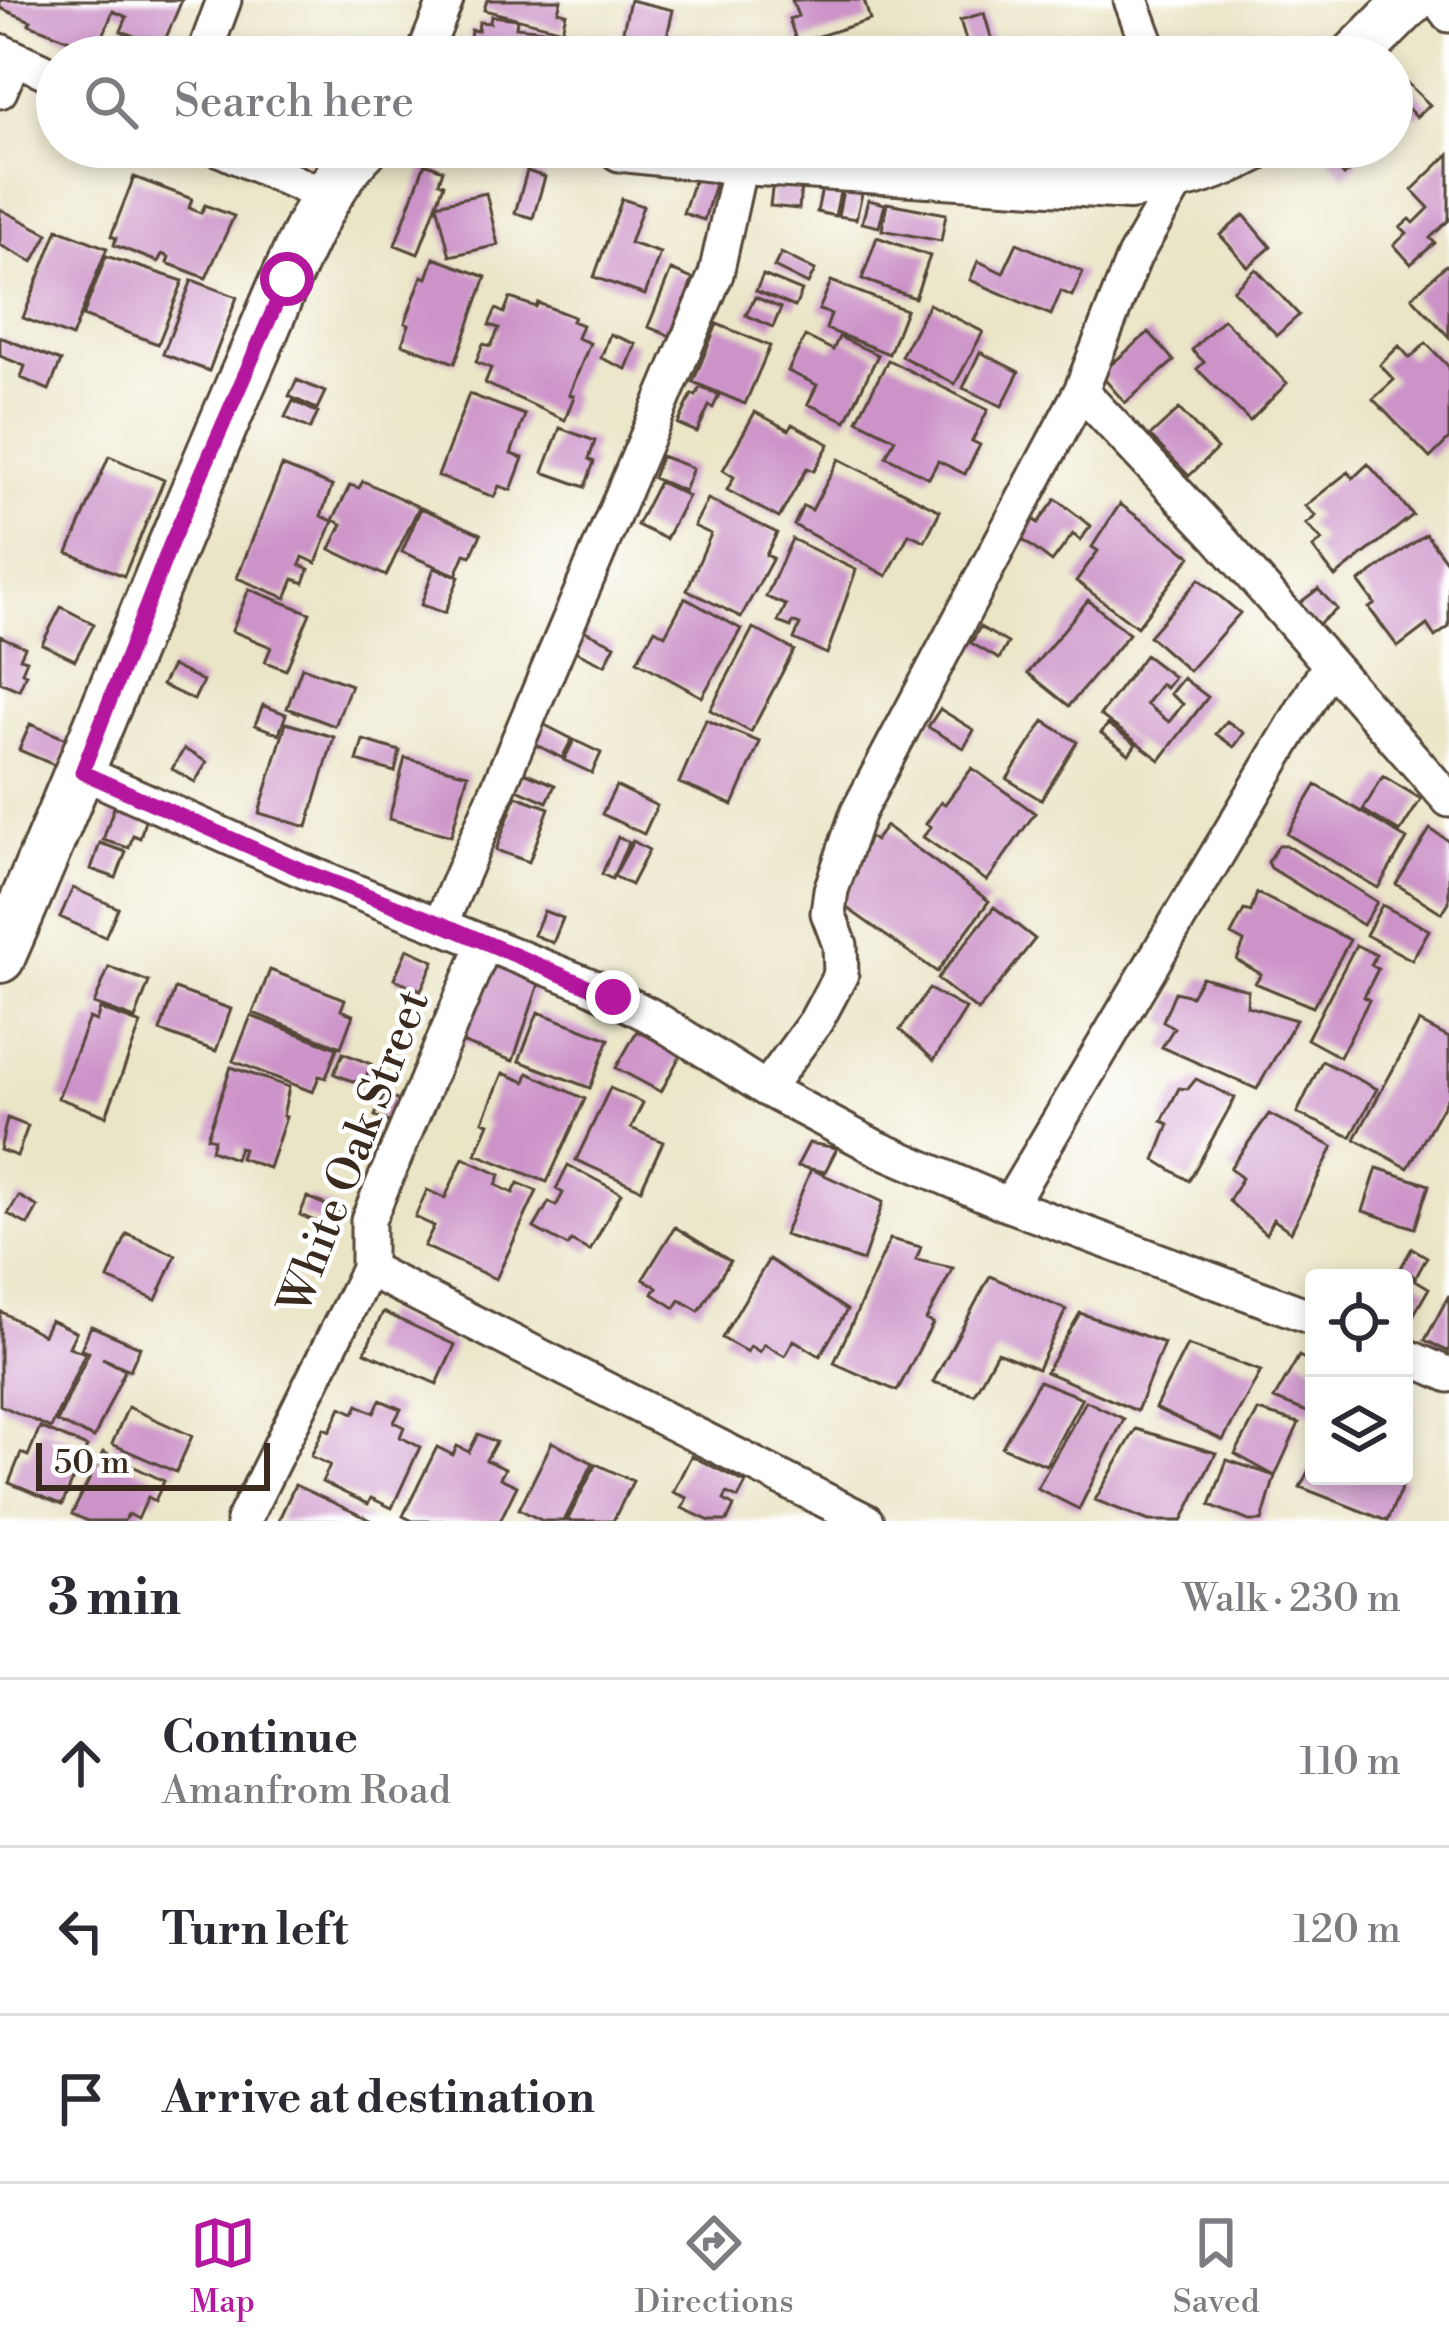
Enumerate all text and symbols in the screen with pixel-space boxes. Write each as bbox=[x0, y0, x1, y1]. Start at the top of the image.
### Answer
search box bbox=[36, 36, 1413, 168]
icon: search bbox=[78, 69, 144, 135]
text: Search here bbox=[174, 74, 414, 131]
route start bbox=[260, 252, 314, 306]
route end bbox=[586, 970, 640, 1024]
street label: White Oak Street bbox=[266, 982, 443, 1324]
map controls bbox=[1305, 1269, 1413, 1485]
button: locate bbox=[1305, 1269, 1413, 1377]
button: layers bbox=[1305, 1377, 1413, 1485]
scale bar bbox=[36, 1437, 270, 1490]
text: 50 m bbox=[54, 1443, 130, 1484]
text: 3 min bbox=[48, 1567, 181, 1631]
text: Walk · 230 m bbox=[1182, 1575, 1401, 1624]
text: Continue bbox=[162, 1710, 358, 1767]
icon: ahead bbox=[48, 1730, 114, 1796]
text: 110 m bbox=[1299, 1738, 1401, 1787]
text: Amanfrom Road bbox=[162, 1767, 451, 1816]
icon: left bbox=[48, 1898, 114, 1964]
text: Turn left bbox=[162, 1902, 348, 1959]
text: 120 m bbox=[1293, 1906, 1401, 1955]
icon: arrive bbox=[48, 2066, 114, 2132]
text: Arrive at destination bbox=[162, 2070, 595, 2127]
tab: Map bbox=[190, 2210, 256, 2323]
tab: Directions bbox=[635, 2210, 794, 2323]
tab: Saved bbox=[1173, 2210, 1259, 2323]

